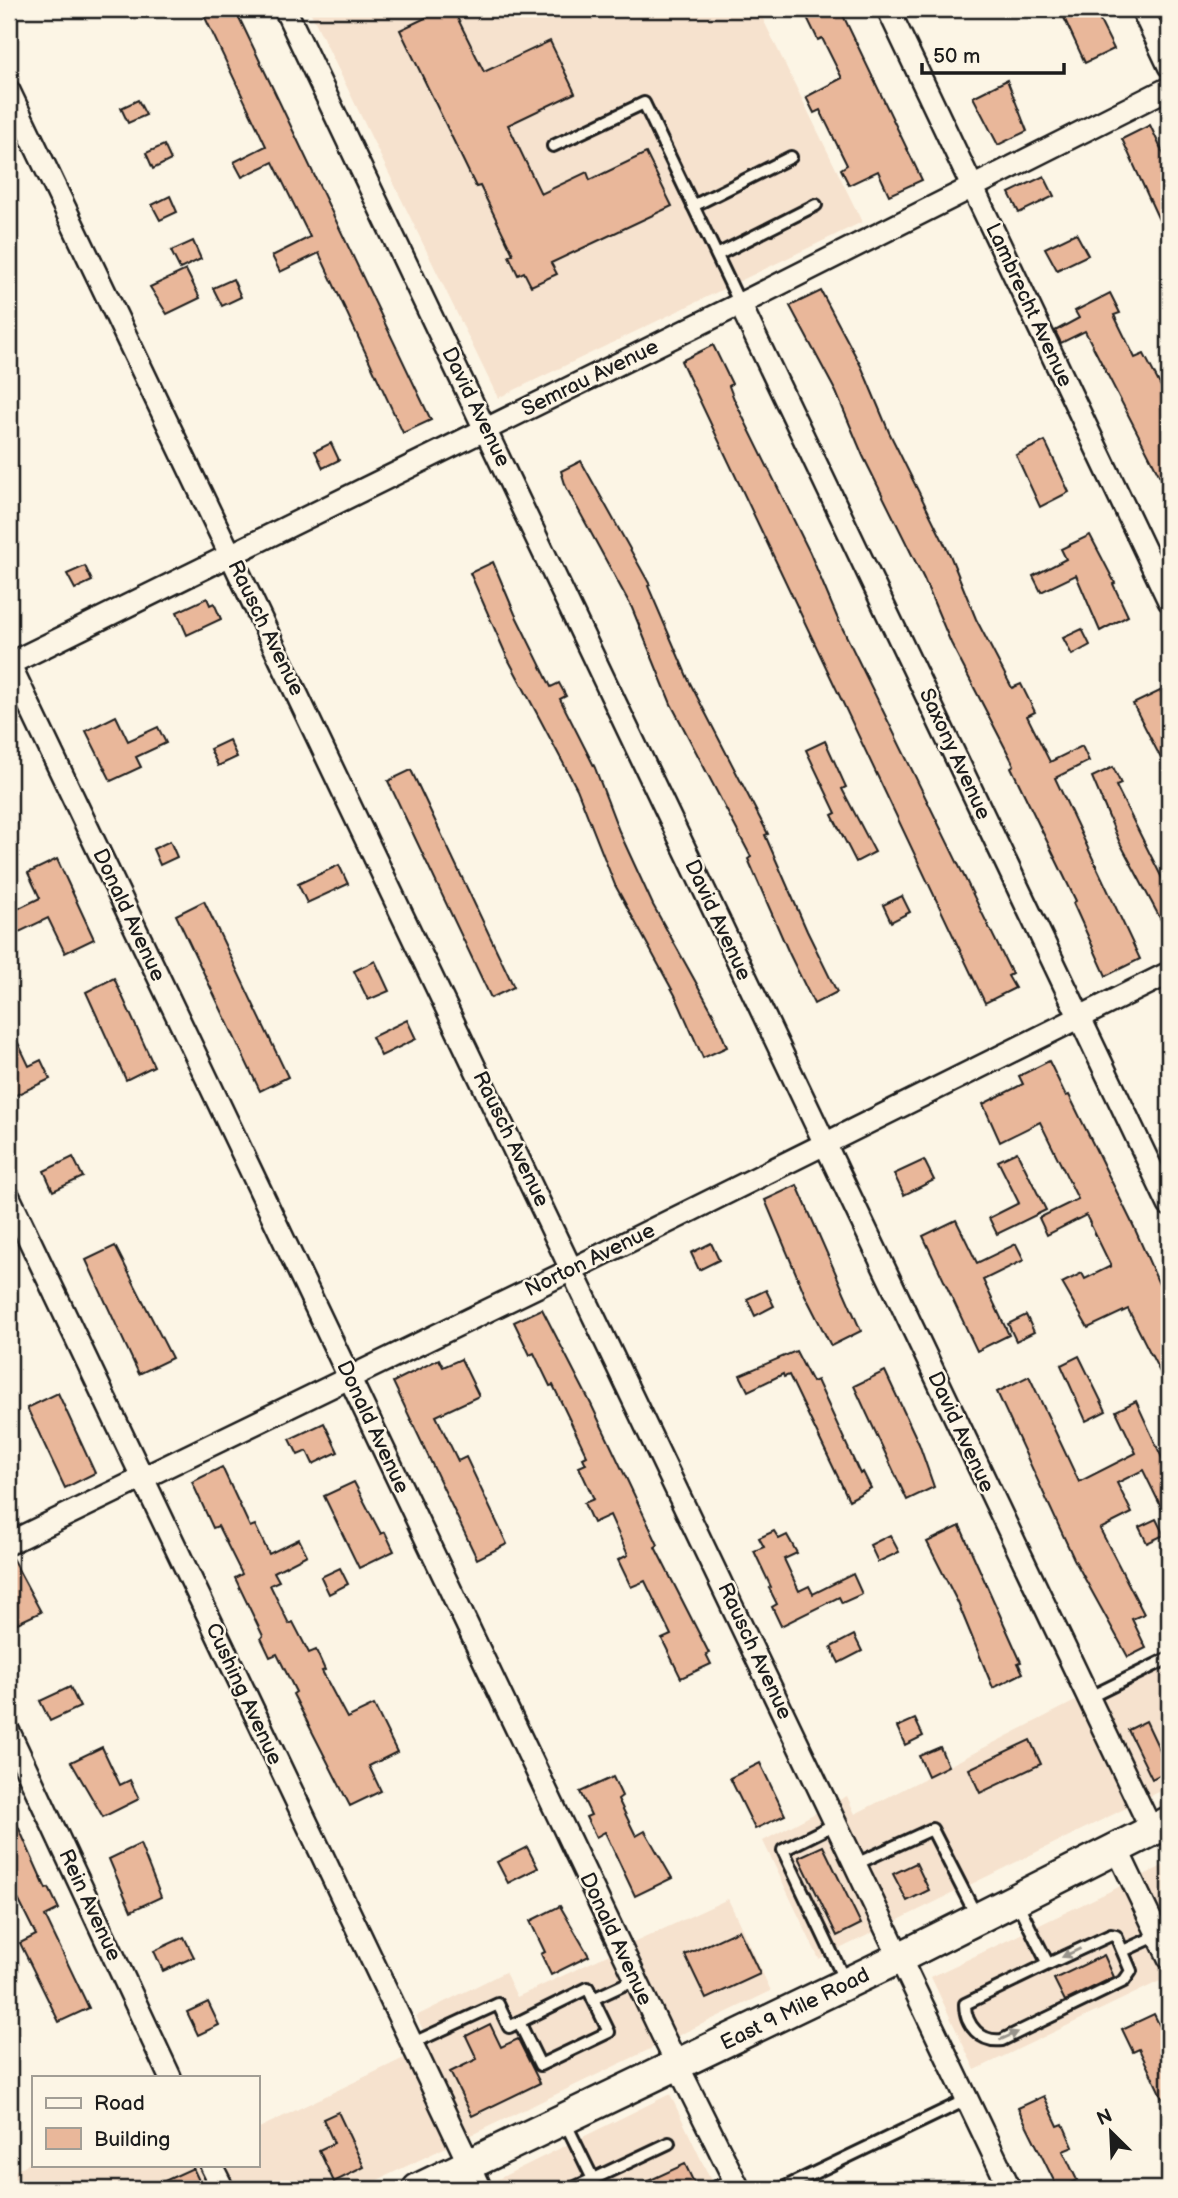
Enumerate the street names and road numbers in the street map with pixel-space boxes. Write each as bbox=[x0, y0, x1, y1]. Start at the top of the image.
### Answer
street label: Lambrecht Avenue bbox=[980, 219, 1078, 391]
street label: Semrau Avenue bbox=[517, 334, 663, 422]
street label: David Avenue bbox=[436, 343, 516, 471]
street label: Rausch Avenue bbox=[222, 556, 310, 700]
street label: Saxony Avenue bbox=[914, 684, 996, 824]
street label: Donald Avenue bbox=[87, 845, 171, 985]
street label: David Avenue bbox=[679, 856, 757, 984]
street label: Rausch Avenue bbox=[467, 1067, 555, 1211]
street label: Norton Avenue bbox=[521, 1218, 659, 1302]
street label: Donald Avenue bbox=[331, 1357, 415, 1497]
street label: David Avenue bbox=[922, 1368, 1000, 1496]
street label: Rausch Avenue bbox=[712, 1579, 798, 1723]
street label: Cushing Avenue bbox=[200, 1619, 288, 1769]
street label: Rein Avenue bbox=[53, 1845, 127, 1965]
street label: Donald Avenue bbox=[574, 1869, 658, 2009]
street label: East 9 Mile Road bbox=[716, 1962, 874, 2056]

